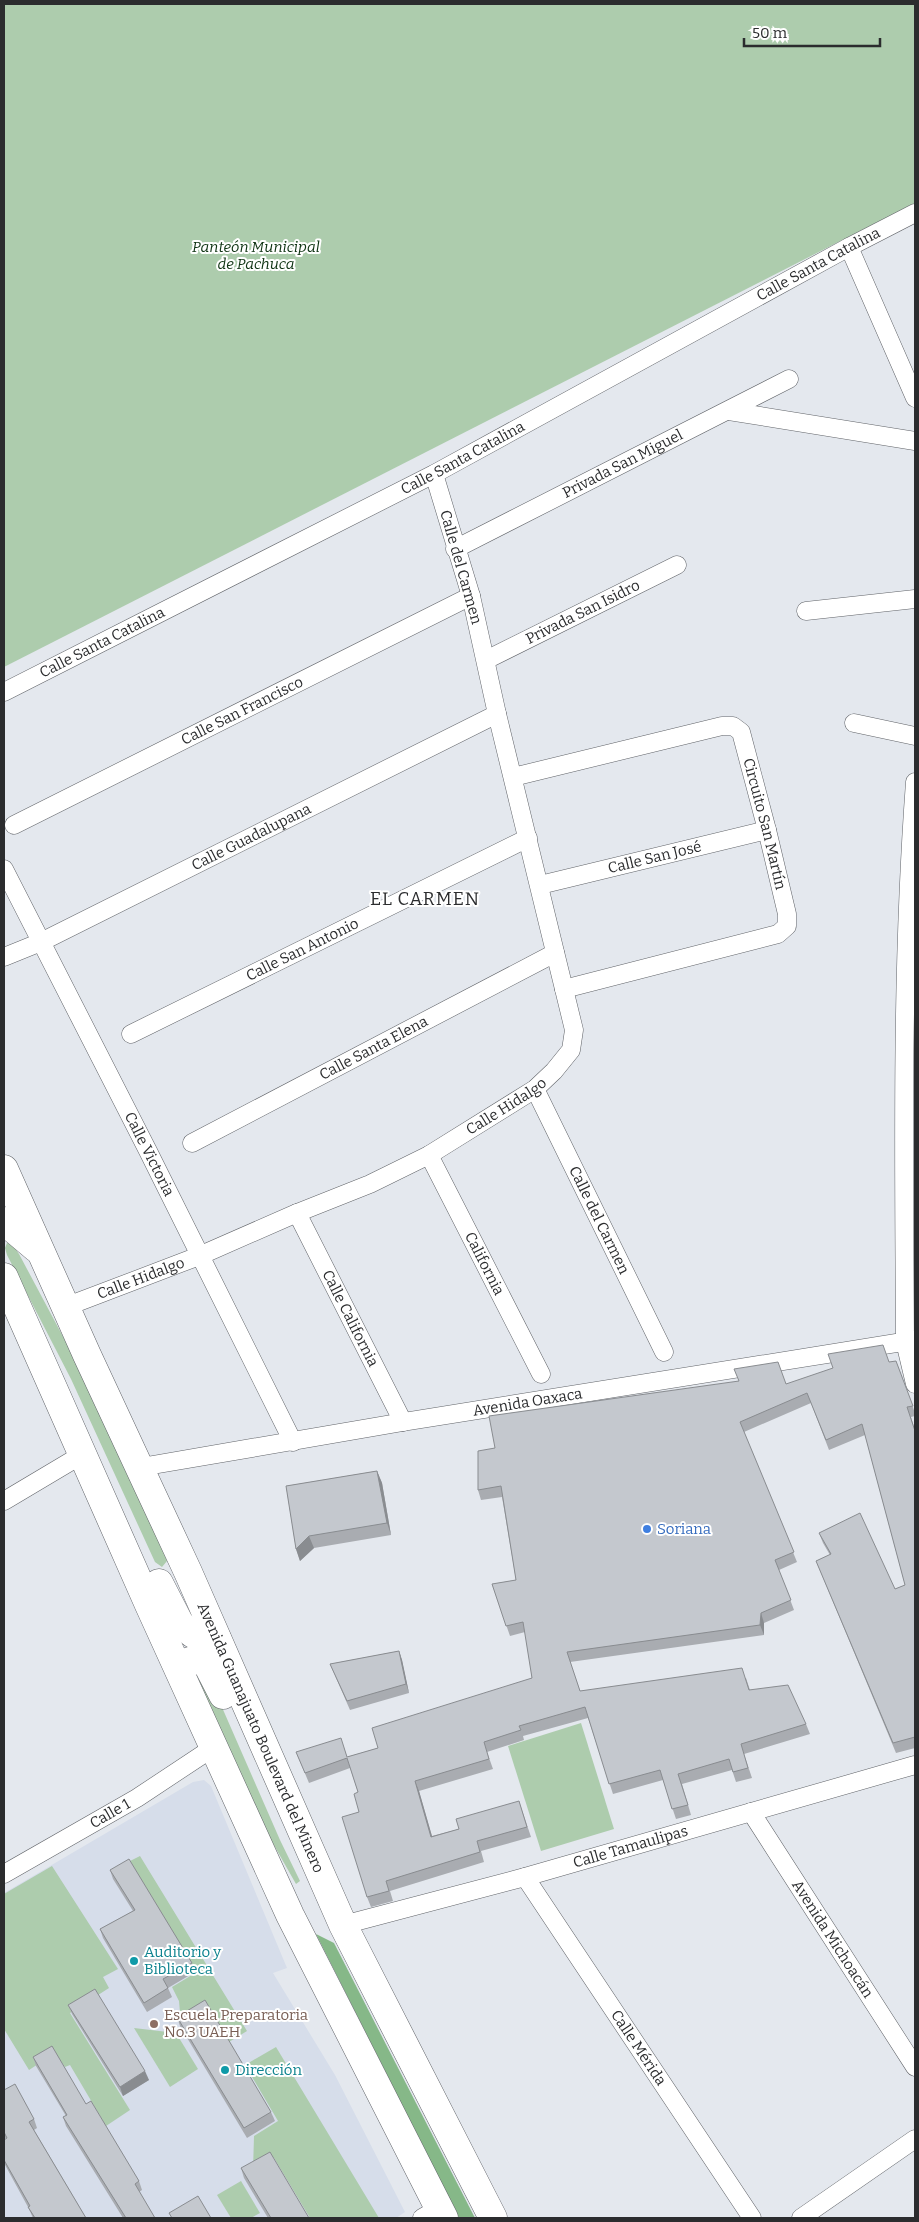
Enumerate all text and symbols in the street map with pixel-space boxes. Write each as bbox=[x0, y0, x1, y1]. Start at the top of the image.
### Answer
scale bar bbox=[744, 15, 880, 47]
text: 50 m bbox=[752, 24, 788, 42]
street label: Calle Santa Catalina bbox=[753, 223, 883, 305]
park label: Panteón Municipal de Pachuca bbox=[192, 238, 320, 273]
street label: Calle Santa Catalina bbox=[398, 417, 528, 498]
street label: Privada San Miguel bbox=[559, 426, 686, 502]
street label: Calle del Carmen bbox=[436, 508, 486, 627]
street label: Privada San Isidro bbox=[523, 576, 643, 648]
street label: Calle Santa Catalina bbox=[36, 603, 168, 681]
street label: Calle San Francisco bbox=[178, 673, 306, 749]
street label: Circuito San Martín bbox=[739, 756, 790, 892]
street label: Calle Guadalupana bbox=[188, 799, 314, 874]
street label: Calle San José bbox=[606, 837, 703, 877]
district label: EL CARMEN bbox=[370, 888, 480, 910]
street label: Calle San Antonio bbox=[243, 914, 361, 985]
street label: Calle Santa Elena bbox=[316, 1012, 431, 1084]
street label: Calle Hidalgo bbox=[463, 1074, 550, 1139]
street label: Calle Victoria bbox=[121, 1109, 178, 1199]
street label: Calle del Carmen bbox=[565, 1163, 634, 1277]
street label: California bbox=[461, 1229, 508, 1298]
street label: Calle Hidalgo bbox=[95, 1253, 187, 1303]
street label: Calle California bbox=[318, 1267, 382, 1370]
street label: Avenida Oaxaca bbox=[472, 1384, 584, 1420]
place label: Soriana bbox=[657, 1520, 711, 1538]
marker: Soriana bbox=[641, 1523, 653, 1535]
street label: Avenida Guanajuato Boulevard del Minero bbox=[194, 1600, 328, 1875]
street label: Calle 1 bbox=[87, 1795, 133, 1832]
street label: Calle Tamaulipas bbox=[571, 1822, 690, 1872]
street label: Avenida Michoacán bbox=[788, 1877, 877, 2002]
place label: Auditorio y Biblioteca bbox=[144, 1943, 221, 1978]
marker: Auditorio y Biblioteca bbox=[128, 1955, 140, 1967]
place label: Escuela Preparatoria No.3 UAEH bbox=[164, 2006, 308, 2041]
street label: Calle Mérida bbox=[607, 2007, 670, 2089]
marker: Escuela Preparatoria No.3 UAEH bbox=[148, 2018, 160, 2030]
place label: Dirección bbox=[235, 2061, 302, 2079]
marker: Dirección bbox=[219, 2064, 231, 2076]

